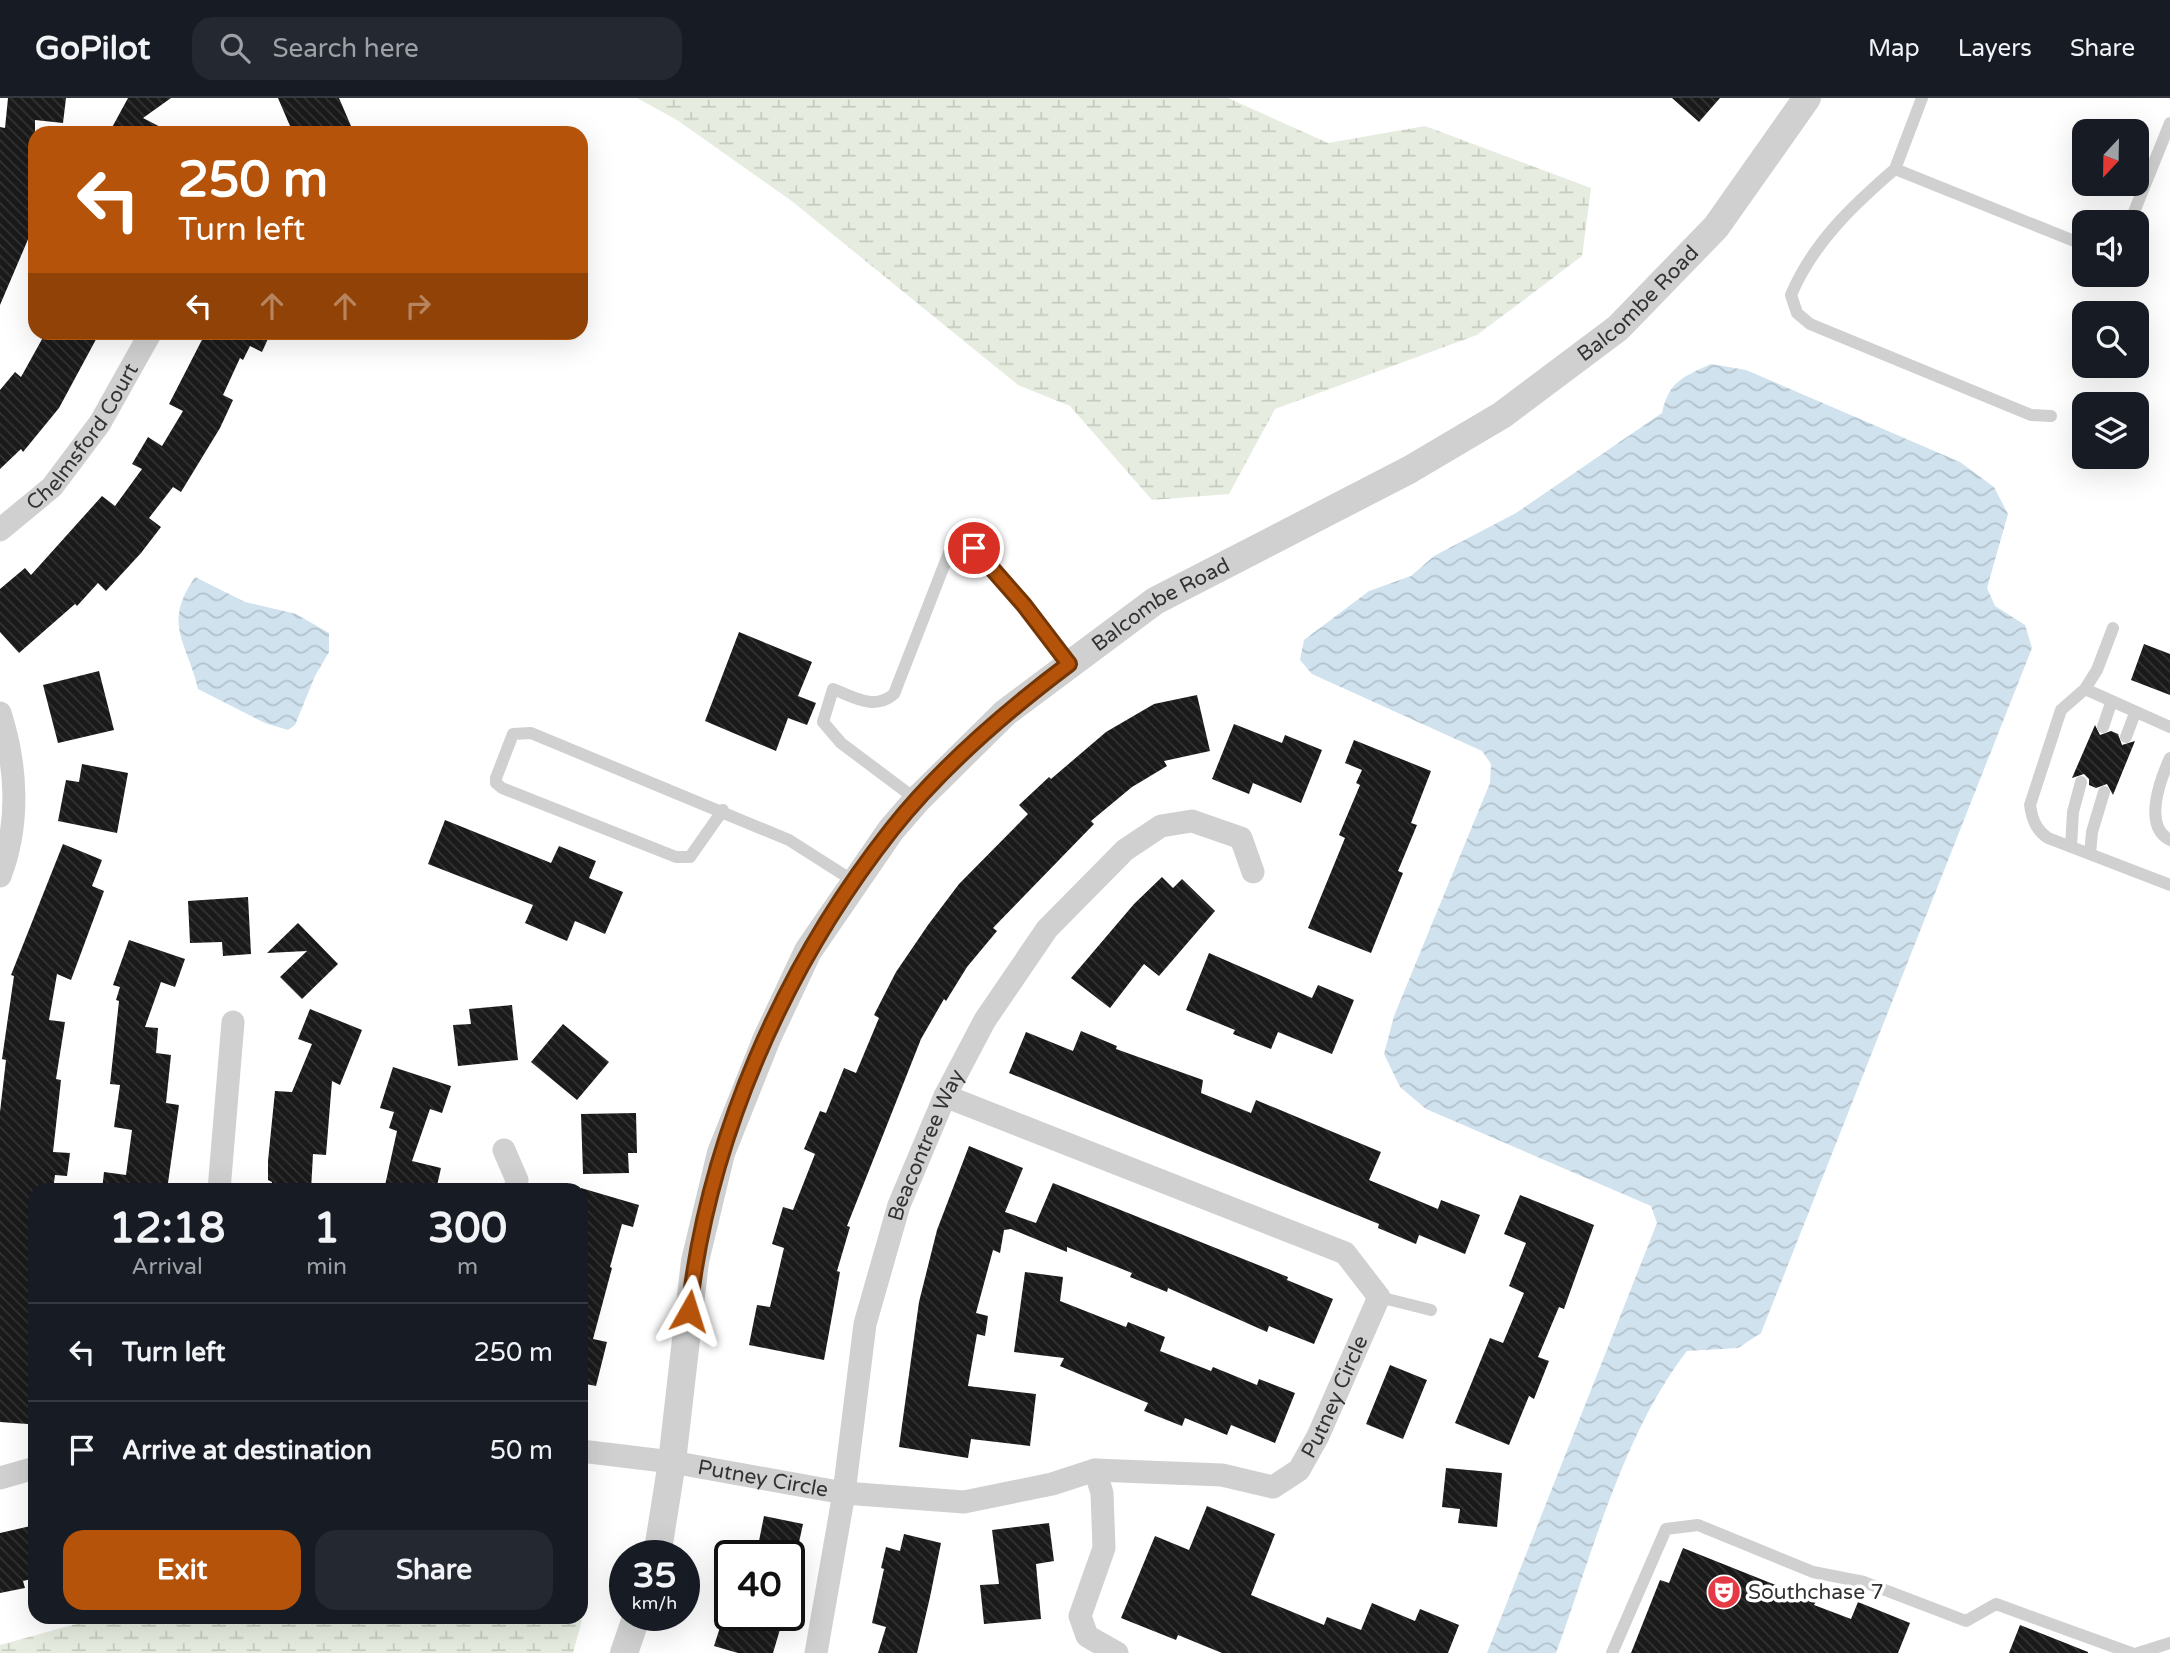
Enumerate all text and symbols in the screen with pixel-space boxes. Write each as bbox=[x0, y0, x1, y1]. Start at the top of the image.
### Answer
search box bbox=[192, 17, 682, 80]
text: GoPilot bbox=[35, 29, 150, 68]
icon: search bbox=[216, 29, 254, 67]
text: Search here bbox=[272, 33, 419, 64]
text: Map bbox=[1868, 34, 1920, 63]
text: Layers bbox=[1958, 34, 2032, 63]
text: Share bbox=[2070, 34, 2135, 63]
north arrow bbox=[2072, 119, 2149, 196]
map controls bbox=[2072, 119, 2149, 469]
text: 250 m bbox=[178, 151, 328, 210]
icon: left bbox=[63, 154, 154, 245]
button: sound bbox=[2072, 210, 2149, 287]
text: Turn left bbox=[178, 211, 305, 249]
street label: Balcombe Road bbox=[1572, 241, 1704, 367]
icon: left bbox=[180, 287, 218, 325]
icon: ahead bbox=[253, 287, 291, 325]
icon: ahead bbox=[326, 287, 364, 325]
icon: right bbox=[399, 287, 437, 325]
button: search bbox=[2072, 301, 2149, 378]
street label: Chelmsford Court bbox=[21, 359, 144, 516]
button: layers bbox=[2072, 392, 2149, 469]
pin bbox=[944, 518, 1004, 578]
icon: arrive bbox=[955, 529, 993, 567]
street label: Balcombe Road bbox=[1087, 553, 1234, 657]
street label: Beacontree Way bbox=[883, 1065, 970, 1224]
text: 12:18 bbox=[109, 1203, 225, 1254]
text: 1 bbox=[313, 1203, 340, 1254]
text: 300 bbox=[428, 1203, 507, 1254]
text: Arrival bbox=[132, 1253, 203, 1281]
text: min bbox=[306, 1253, 347, 1281]
text: m bbox=[457, 1253, 478, 1281]
position arrow bbox=[652, 1274, 726, 1348]
street label: Putney Circle bbox=[1296, 1332, 1374, 1463]
icon: left bbox=[63, 1333, 101, 1371]
text: Turn left bbox=[122, 1337, 225, 1368]
text: 250 m bbox=[473, 1337, 553, 1368]
icon: arrive bbox=[63, 1431, 101, 1469]
text: Arrive at destination bbox=[122, 1435, 372, 1466]
text: 50 m bbox=[490, 1435, 553, 1466]
street label: Putney Circle bbox=[696, 1455, 830, 1503]
button: Exit bbox=[63, 1530, 301, 1610]
button: Share bbox=[315, 1530, 553, 1610]
speed limit sign: 40 bbox=[714, 1540, 805, 1631]
text: 35 bbox=[633, 1555, 676, 1597]
theatre icon: Southchase 7 bbox=[1705, 1573, 1743, 1611]
place label: Southchase 7 bbox=[1748, 1580, 1884, 1605]
text: km/h bbox=[632, 1592, 677, 1614]

